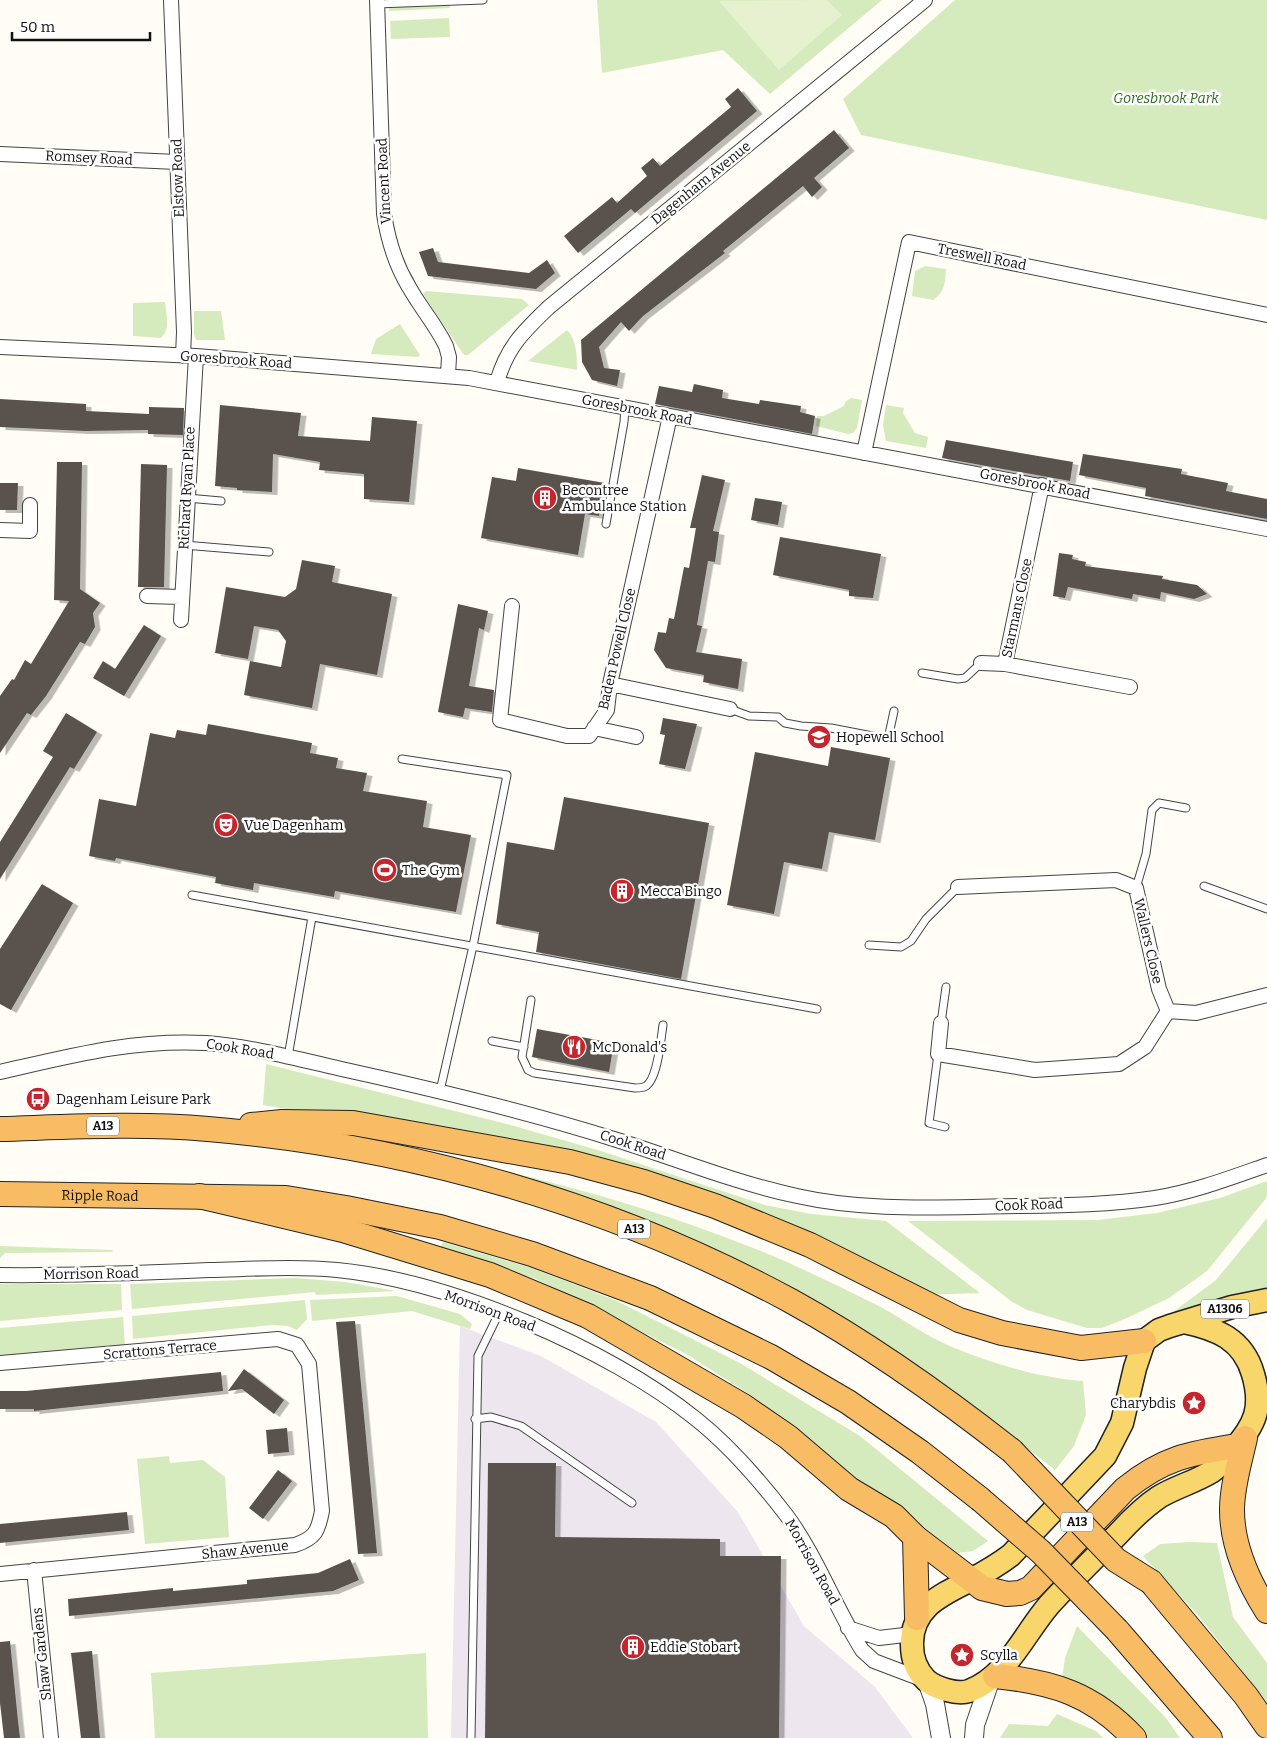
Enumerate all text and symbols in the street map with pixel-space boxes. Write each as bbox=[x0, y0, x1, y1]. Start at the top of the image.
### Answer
scale bar bbox=[12, 10, 150, 42]
text: 50 m bbox=[20, 18, 56, 36]
park label: Goresbrook Park bbox=[1113, 90, 1219, 107]
street label: Vincent Road bbox=[373, 137, 395, 225]
street label: Elstow Road bbox=[168, 138, 188, 218]
street label: Dagenham Avenue bbox=[648, 138, 754, 228]
street label: Romsey Road bbox=[45, 147, 133, 169]
street label: Treswell Road bbox=[936, 240, 1028, 274]
street label: Goresbrook Road bbox=[179, 348, 293, 372]
street label: Goresbrook Road bbox=[580, 391, 694, 429]
street label: Richard Ryan Place bbox=[175, 426, 199, 550]
street label: Goresbrook Road bbox=[978, 465, 1092, 503]
place label: Becontree Ambulance Station bbox=[562, 482, 687, 515]
building icon: Becontree Ambulance Station bbox=[532, 485, 558, 511]
street label: Starmans Close bbox=[998, 557, 1036, 659]
street label: Baden Powell Close bbox=[595, 586, 639, 712]
school or university icon: Hopewell School bbox=[806, 724, 832, 750]
place label: Hopewell School bbox=[836, 729, 944, 746]
theatre icon: Vue Dagenham bbox=[213, 812, 239, 838]
place label: Vue Dagenham bbox=[244, 817, 344, 834]
sports icon: The Gym bbox=[372, 857, 398, 883]
place label: The Gym bbox=[402, 862, 461, 879]
building icon: Mecca Bingo bbox=[609, 878, 635, 904]
place label: Mecca Bingo bbox=[640, 883, 722, 900]
street label: Wallers Close bbox=[1130, 897, 1166, 985]
restaurant icon: McDonald's bbox=[561, 1034, 587, 1060]
street label: Cook Road bbox=[205, 1035, 275, 1063]
place label: McDonald's bbox=[592, 1039, 667, 1056]
bus stop icon: Dagenham Leisure Park bbox=[25, 1086, 51, 1112]
place label: Dagenham Leisure Park bbox=[56, 1091, 211, 1108]
road number: A13 bbox=[87, 1116, 119, 1136]
street label: Cook Road bbox=[598, 1126, 668, 1164]
street label: Ripple Road bbox=[61, 1186, 139, 1204]
street label: Cook Road bbox=[995, 1195, 1063, 1215]
road number: A13 bbox=[618, 1220, 650, 1238]
street label: Morrison Road bbox=[43, 1265, 139, 1283]
street label: Morrison Road bbox=[442, 1287, 538, 1335]
road number: A1306 bbox=[1201, 1300, 1249, 1318]
street label: Scrattons Terrace bbox=[102, 1337, 218, 1363]
place icon: Charybdis bbox=[1181, 1390, 1207, 1416]
place label: Charybdis bbox=[1110, 1395, 1176, 1412]
road number: A13 bbox=[1061, 1512, 1093, 1531]
street label: Morrison Road bbox=[781, 1516, 843, 1608]
street label: Shaw Avenue bbox=[201, 1537, 289, 1563]
street label: Shaw Gardens bbox=[29, 1607, 55, 1701]
building icon: Eddie Stobart bbox=[620, 1634, 646, 1660]
place label: Eddie Stobart bbox=[650, 1639, 738, 1656]
place icon: Scylla bbox=[949, 1642, 975, 1668]
place label: Scylla bbox=[980, 1647, 1018, 1664]

